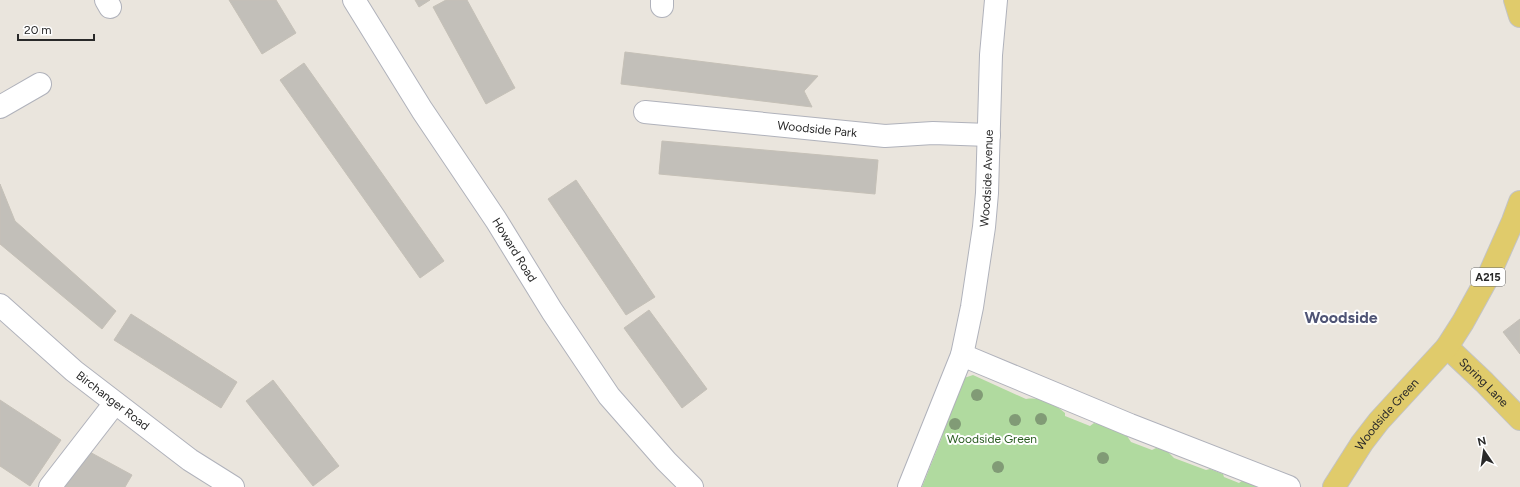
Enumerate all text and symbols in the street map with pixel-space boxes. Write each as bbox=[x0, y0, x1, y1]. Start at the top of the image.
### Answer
scale bar bbox=[18, 16, 94, 42]
text: 20 m bbox=[24, 23, 52, 37]
street label: Woodside Park bbox=[777, 118, 858, 140]
street label: Woodside Avenue bbox=[977, 129, 996, 228]
street label: Howard Road bbox=[489, 215, 539, 285]
road number: A215 bbox=[1471, 268, 1505, 286]
district label: Woodside bbox=[1304, 308, 1378, 327]
street label: Spring Lane bbox=[1456, 355, 1512, 410]
street label: Birchanger Road bbox=[73, 368, 152, 433]
street label: Woodside Green bbox=[1352, 376, 1422, 453]
north arrow bbox=[1464, 431, 1504, 471]
park label: Woodside Green bbox=[947, 432, 1037, 446]
text: N bbox=[1476, 434, 1487, 449]

